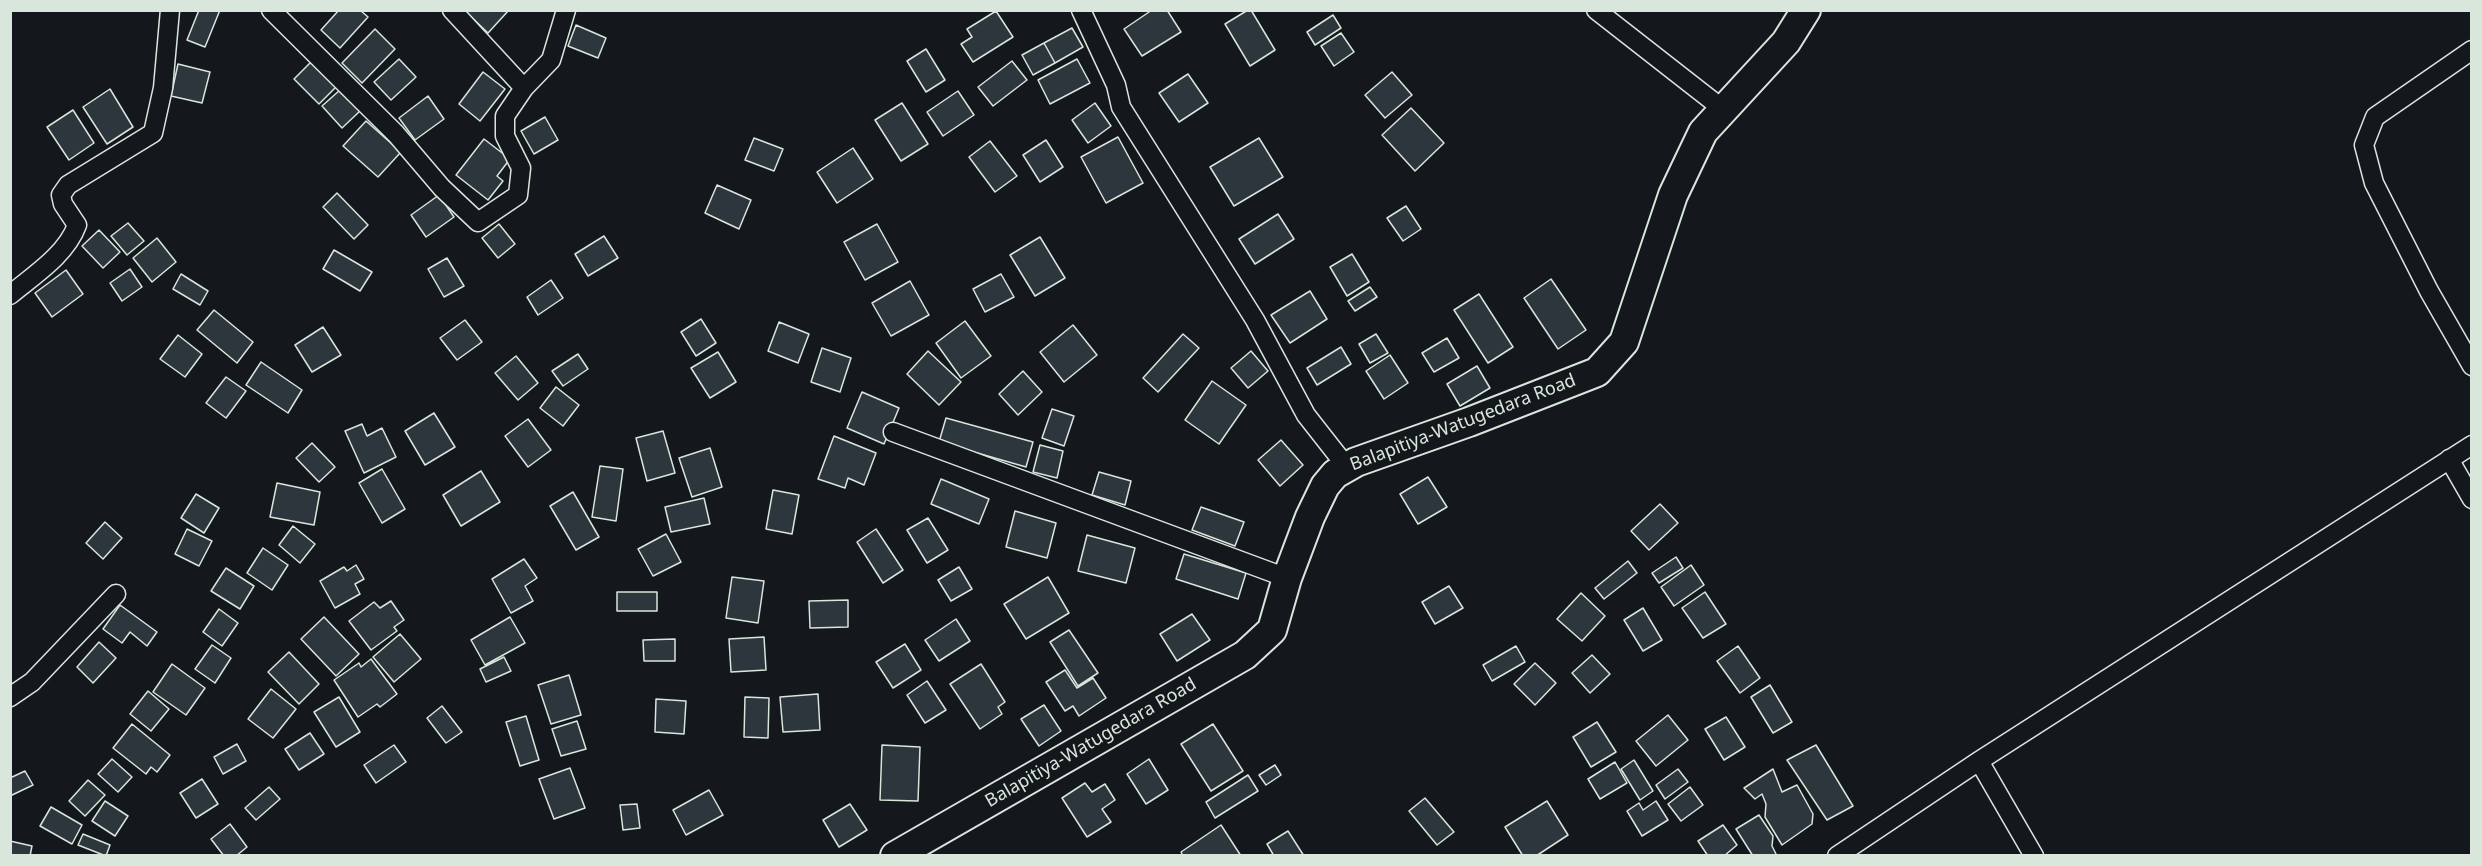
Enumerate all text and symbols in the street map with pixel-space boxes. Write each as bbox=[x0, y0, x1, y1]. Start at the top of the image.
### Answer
street label: Balapitiya-Watugedara Road bbox=[1347, 370, 1579, 476]
street label: Balapitiya-Watugedara Road bbox=[982, 674, 1200, 812]

